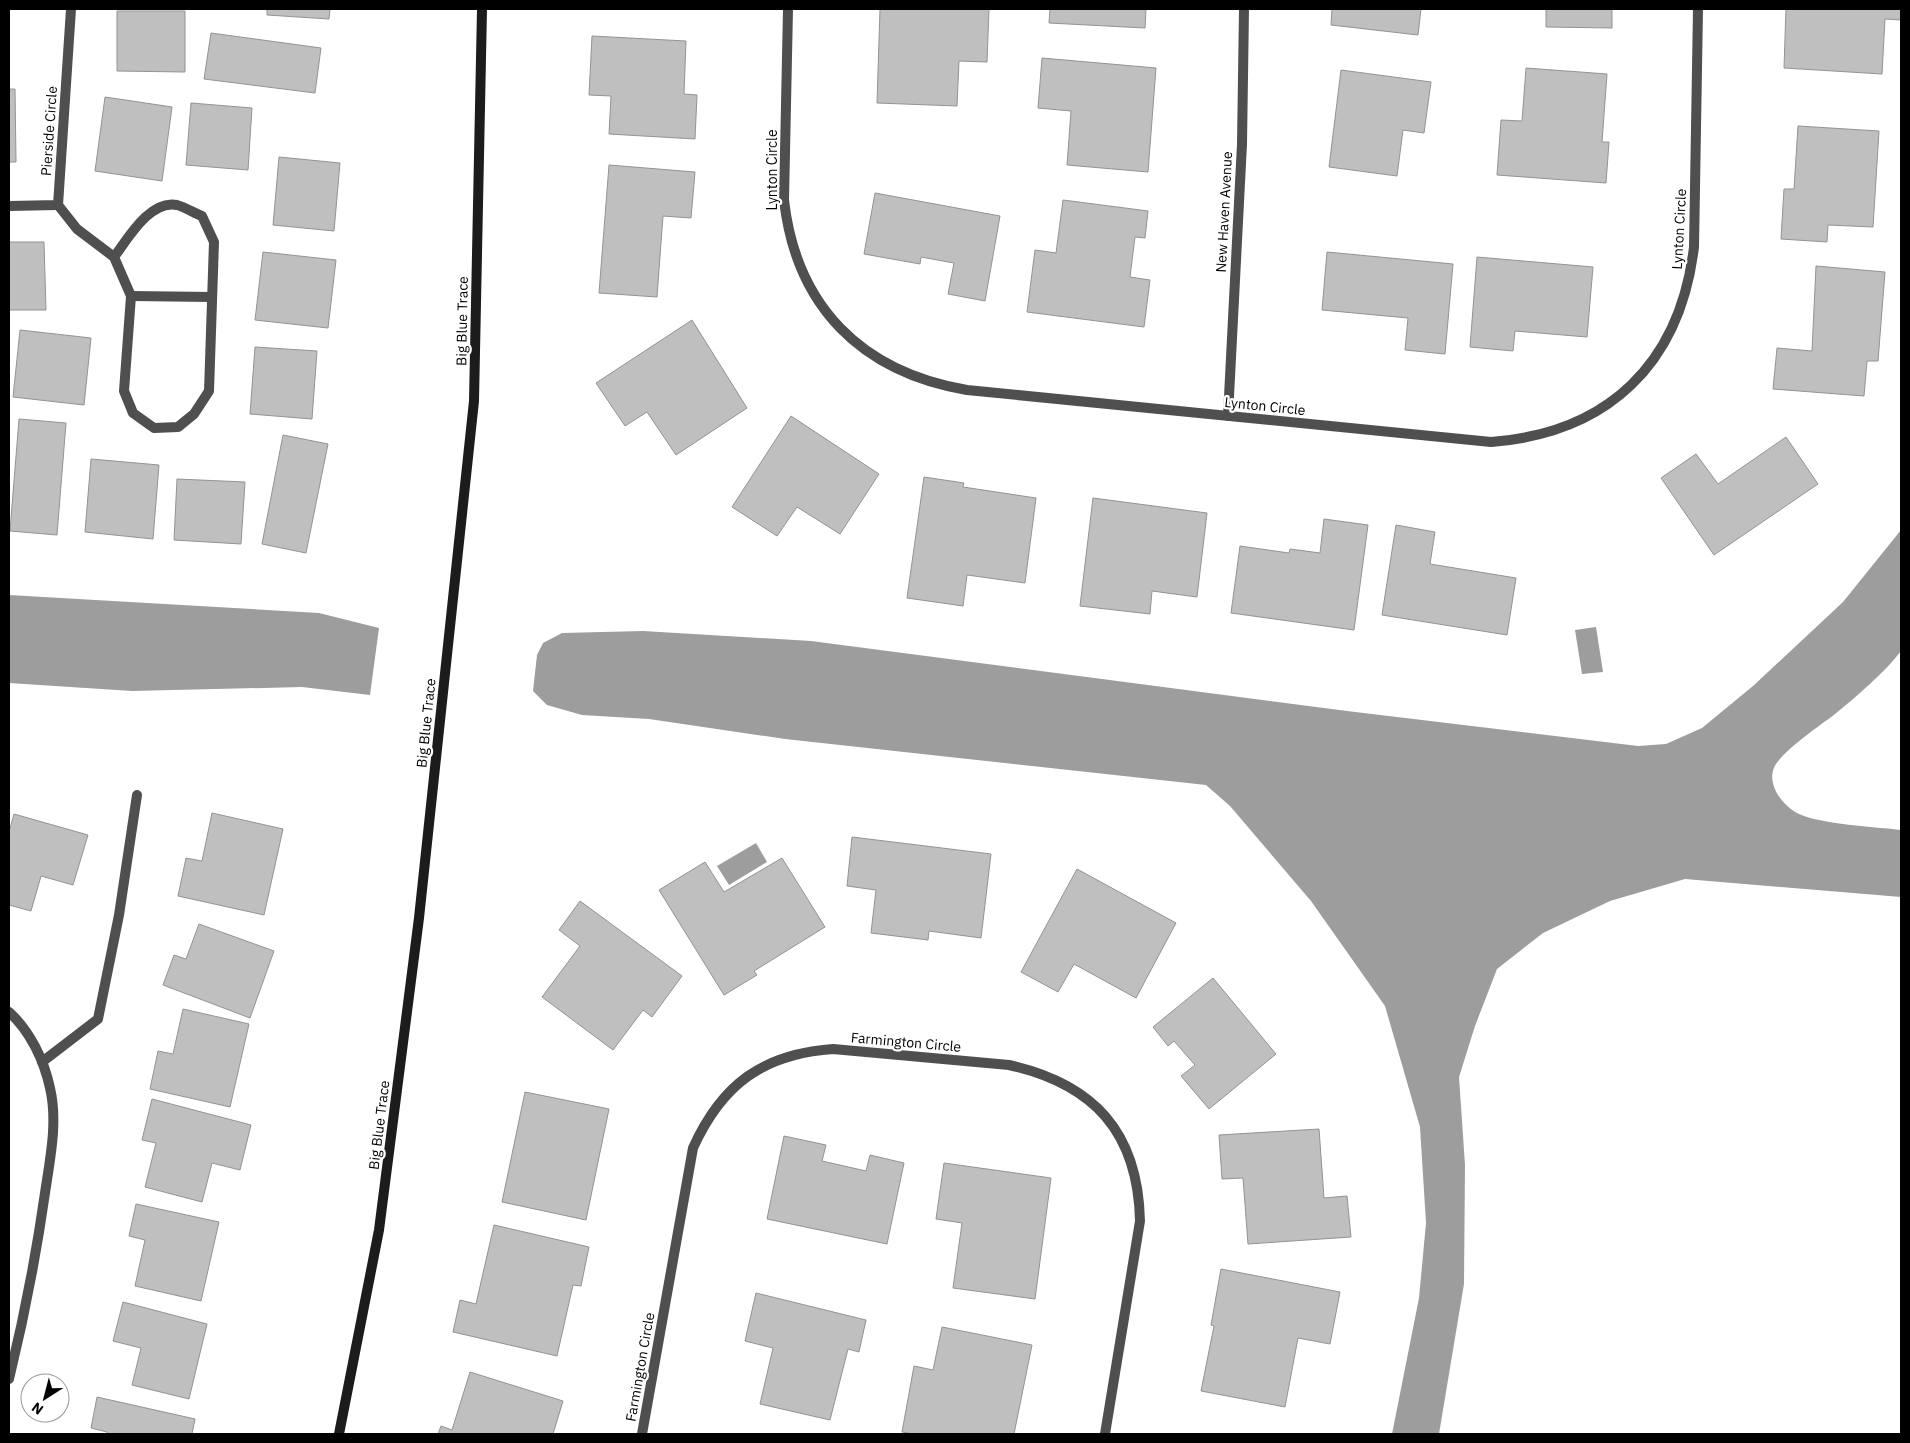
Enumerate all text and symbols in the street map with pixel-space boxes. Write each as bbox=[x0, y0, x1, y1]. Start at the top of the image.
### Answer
street label: Pierside Circle bbox=[37, 85, 61, 177]
street label: Lynton Circle bbox=[763, 129, 781, 211]
street label: New Haven Avenue bbox=[1212, 151, 1236, 273]
street label: Lynton Circle bbox=[1668, 188, 1690, 270]
street label: Big Blue Trace bbox=[452, 276, 472, 366]
street label: Lynton Circle bbox=[1224, 393, 1307, 419]
street label: Big Blue Trace bbox=[412, 677, 440, 769]
street label: Farmington Circle bbox=[850, 1028, 962, 1056]
street label: Big Blue Trace bbox=[365, 1079, 393, 1171]
street label: Farmington Circle bbox=[622, 1311, 659, 1423]
north arrow bbox=[20, 1373, 70, 1423]
text: N bbox=[28, 1398, 47, 1419]

